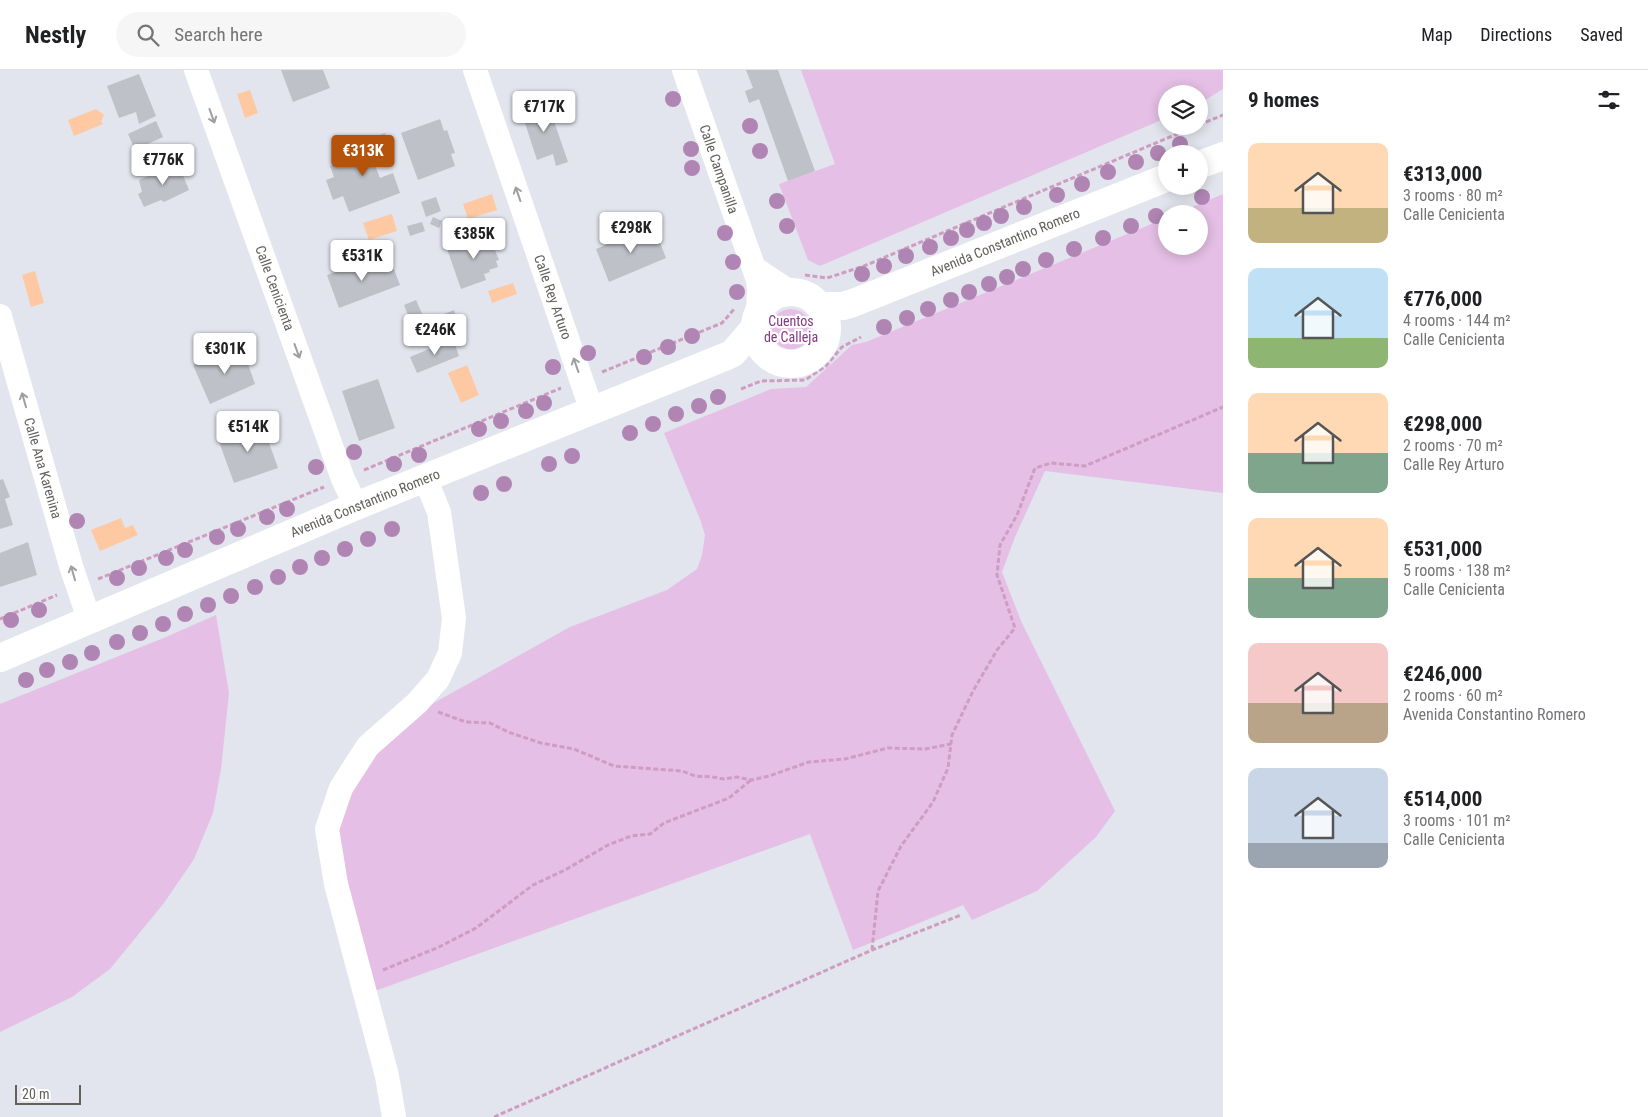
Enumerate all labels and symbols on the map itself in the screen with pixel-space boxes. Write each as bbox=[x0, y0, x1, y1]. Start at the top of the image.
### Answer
pin: €717K bbox=[509, 90, 579, 133]
one-way arrow bbox=[208, 108, 217, 123]
street label: Calle Campanilla bbox=[696, 123, 742, 215]
pin: €313K bbox=[328, 134, 398, 177]
pin: €776K bbox=[128, 144, 198, 186]
one-way arrow bbox=[512, 187, 522, 203]
street label: Avenida Constantino Romero bbox=[928, 205, 1082, 279]
pin: €298K bbox=[596, 212, 666, 254]
pin: €385K bbox=[439, 218, 509, 260]
pin: €531K bbox=[327, 240, 397, 282]
street label: Calle Cenicienta bbox=[252, 243, 298, 333]
street label: Calle Rey Arturo bbox=[531, 253, 575, 341]
park label: Cuentos de Calleja bbox=[764, 313, 818, 345]
pin: €246K bbox=[400, 314, 470, 356]
pin: €301K bbox=[190, 332, 260, 375]
one-way arrow bbox=[293, 343, 302, 358]
one-way arrow bbox=[571, 357, 580, 373]
one-way arrow bbox=[18, 392, 28, 408]
pin: €514K bbox=[213, 410, 283, 453]
street label: Calle Ana Karenina bbox=[21, 416, 65, 520]
street label: Avenida Constantino Romero bbox=[288, 466, 442, 540]
one-way arrow bbox=[67, 565, 77, 581]
scale bar bbox=[15, 1082, 81, 1105]

